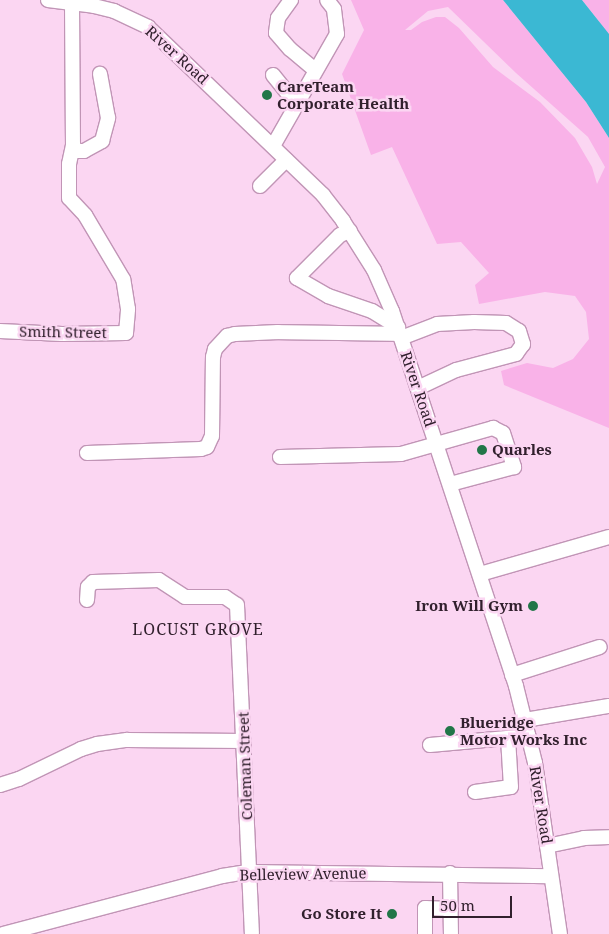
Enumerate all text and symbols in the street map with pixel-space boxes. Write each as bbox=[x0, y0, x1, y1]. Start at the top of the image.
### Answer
street label: River Road bbox=[142, 22, 212, 88]
place label: CareTeam Corporate Health bbox=[277, 77, 409, 112]
marker: CareTeam Corporate Health bbox=[261, 89, 273, 101]
street label: Smith Street bbox=[19, 322, 107, 342]
street label: River Road bbox=[397, 349, 439, 429]
place label: Quarles bbox=[492, 441, 552, 459]
marker: Quarles bbox=[476, 444, 488, 456]
place label: Iron Will Gym bbox=[415, 597, 523, 615]
marker: Iron Will Gym bbox=[527, 600, 539, 612]
district label: LOCUST GROVE bbox=[131, 619, 265, 639]
street label: Coleman Street bbox=[234, 711, 256, 821]
place label: Blueridge Motor Works Inc bbox=[460, 713, 587, 748]
marker: Blueridge Motor Works Inc bbox=[444, 725, 456, 737]
street label: River Road bbox=[526, 765, 556, 845]
street label: Belleview Avenue bbox=[239, 864, 367, 884]
scale bar bbox=[434, 886, 514, 918]
text: 50 m bbox=[440, 895, 475, 915]
place label: Go Store It bbox=[301, 905, 382, 923]
marker: Go Store It bbox=[386, 908, 398, 920]

